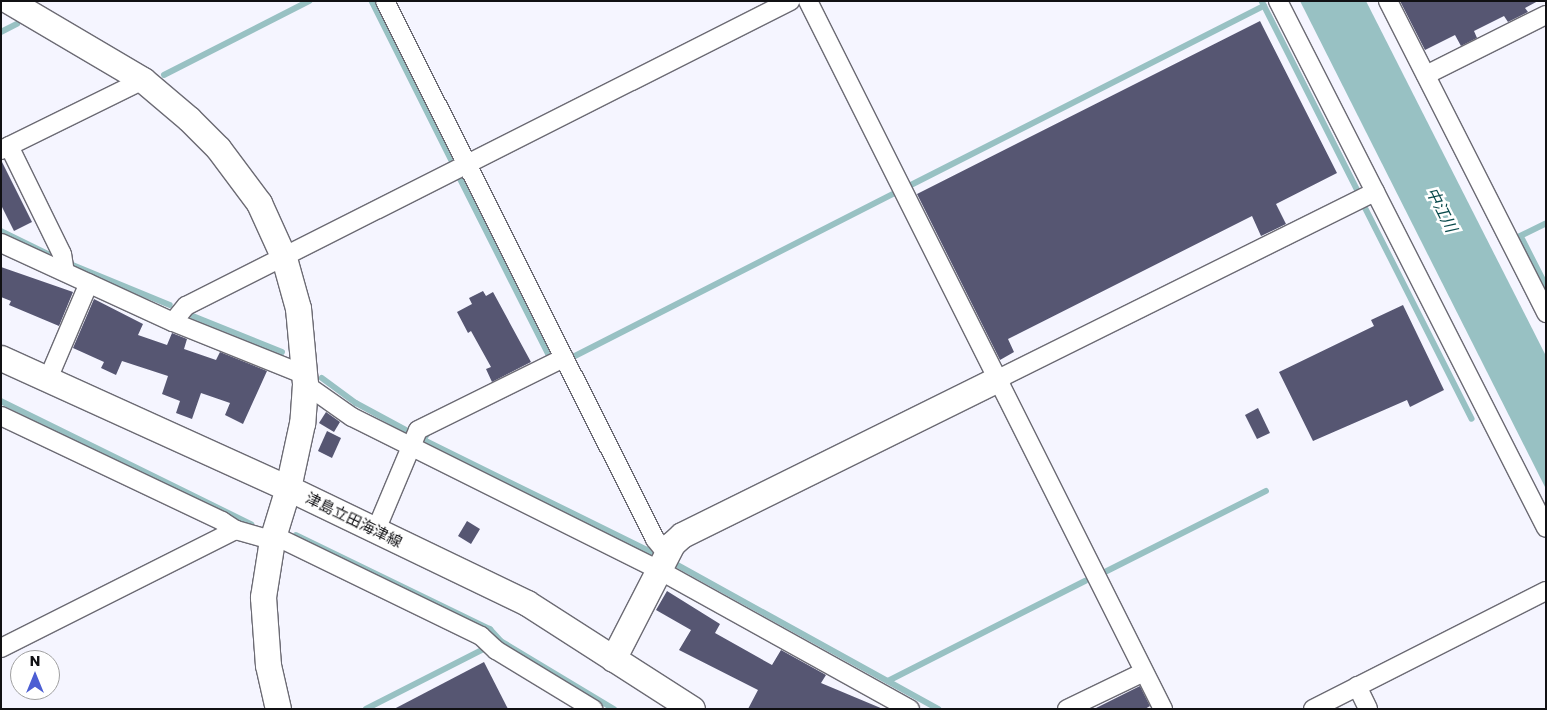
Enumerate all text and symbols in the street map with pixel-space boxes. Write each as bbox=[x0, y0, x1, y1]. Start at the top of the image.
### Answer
water label: 中江川 bbox=[1422, 184, 1460, 236]
street label: 津島立田海津線 bbox=[303, 489, 405, 551]
north arrow bbox=[10, 650, 60, 700]
text: N bbox=[30, 651, 40, 671]

